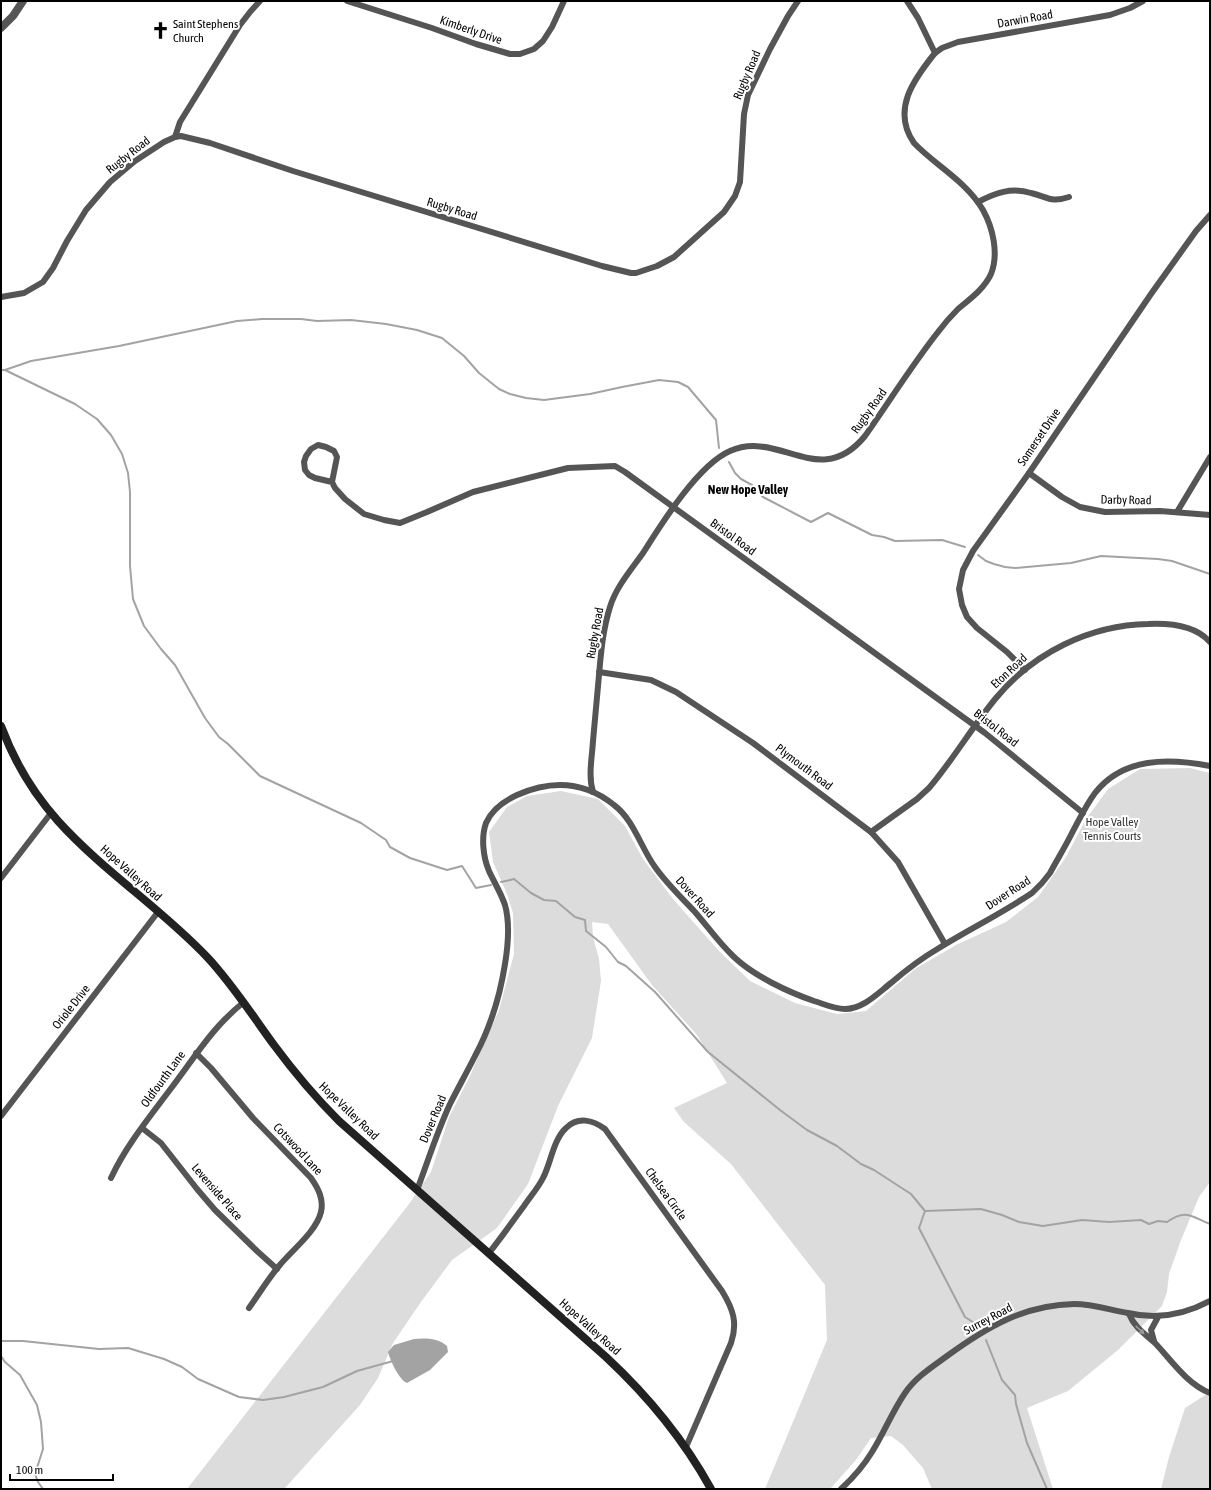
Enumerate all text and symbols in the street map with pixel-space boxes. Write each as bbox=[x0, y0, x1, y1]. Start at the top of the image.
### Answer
street label: Darwin Road bbox=[996, 7, 1054, 31]
street label: Kimberly Drive bbox=[438, 13, 504, 47]
place label: Saint Stephens Church bbox=[173, 17, 238, 45]
church icon: Saint Stephens Church bbox=[150, 21, 170, 41]
street label: Rugby Road bbox=[730, 48, 764, 102]
street label: Rugby Road bbox=[103, 133, 153, 177]
street label: Rugby Road bbox=[425, 195, 479, 223]
street label: Rugby Road bbox=[848, 386, 890, 436]
street label: Somerset Drive bbox=[1015, 406, 1063, 468]
district label: New Hope Valley bbox=[708, 482, 789, 497]
street label: Darby Road bbox=[1100, 493, 1152, 507]
street label: Bristol Road bbox=[707, 516, 759, 558]
street label: Rugby Road bbox=[584, 606, 606, 660]
street label: Eton Road bbox=[988, 651, 1030, 691]
street label: Bristol Road bbox=[971, 706, 1021, 750]
street label: Plymouth Road bbox=[773, 741, 835, 793]
park label: Hope Valley Tennis Courts bbox=[1083, 815, 1141, 843]
street label: Hope Valley Road bbox=[97, 842, 165, 904]
street label: Dover Road bbox=[983, 873, 1033, 913]
street label: Dover Road bbox=[673, 874, 717, 920]
street label: Oriole Drive bbox=[49, 982, 93, 1032]
street label: Oldfourth Lane bbox=[138, 1048, 188, 1110]
street label: Hope Valley Road bbox=[316, 1079, 382, 1143]
street label: Dover Road bbox=[417, 1093, 449, 1145]
street label: Cotswood Lane bbox=[270, 1120, 326, 1178]
street label: Levenside Place bbox=[189, 1161, 245, 1223]
street label: Chelsea Circle bbox=[642, 1165, 690, 1223]
street label: Hope Valley Road bbox=[556, 1296, 624, 1358]
street label: Surrey Road bbox=[961, 1300, 1015, 1338]
one-way arrow bbox=[1135, 1325, 1145, 1334]
scale bar bbox=[10, 1456, 113, 1482]
text: 100 m bbox=[16, 1463, 43, 1477]

